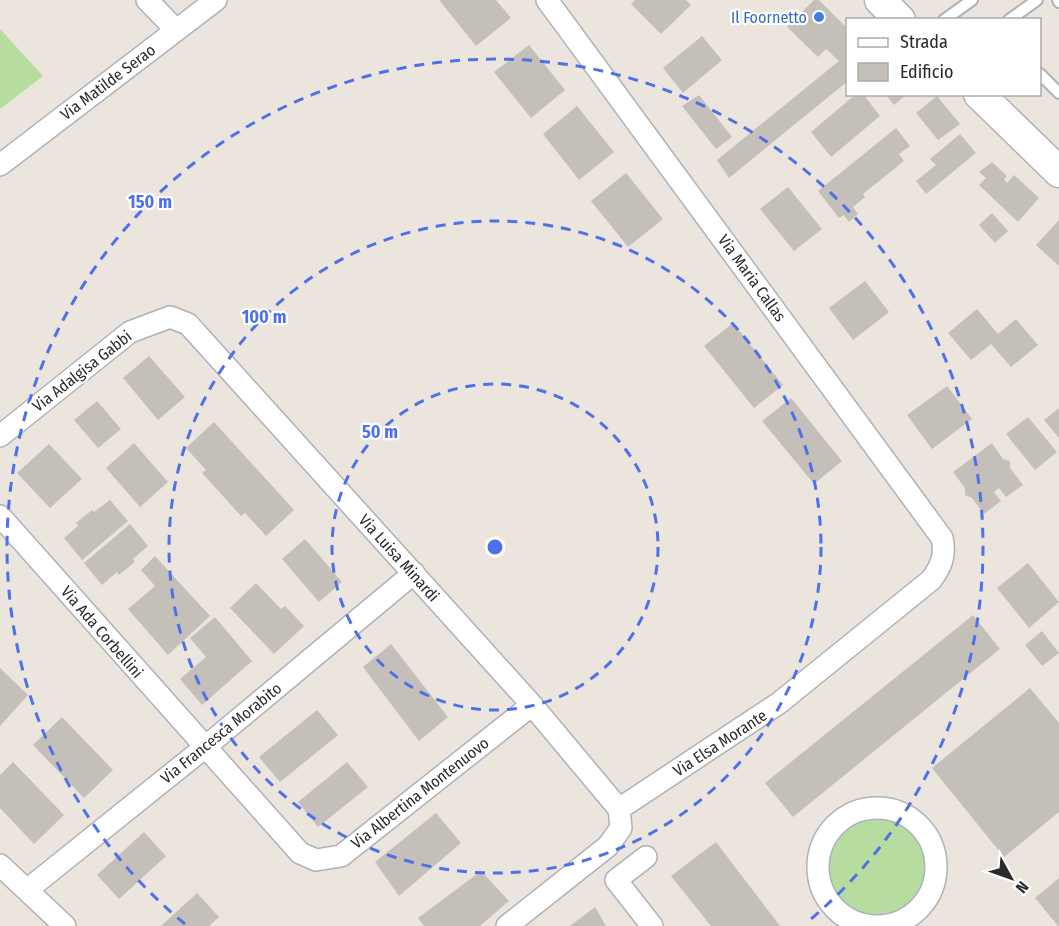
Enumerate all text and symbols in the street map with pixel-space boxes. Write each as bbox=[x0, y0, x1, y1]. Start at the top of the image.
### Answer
place label: Il Foornetto bbox=[731, 8, 807, 27]
marker: Il Foornetto bbox=[812, 10, 826, 24]
legend bbox=[846, 18, 1041, 96]
text: Strada bbox=[900, 31, 948, 53]
street label: Via Matilde Serao bbox=[57, 40, 159, 124]
text: Edificio bbox=[900, 61, 953, 83]
text: 150 m bbox=[128, 191, 172, 213]
street label: Via Maria Callas bbox=[714, 231, 790, 325]
text: 100 m bbox=[242, 306, 286, 328]
street label: Via Adalgisa Gabbi bbox=[29, 326, 135, 416]
text: 50 m bbox=[362, 421, 398, 443]
street label: Via Luisa Minardi bbox=[355, 510, 443, 606]
centre of rings bbox=[485, 537, 505, 557]
street label: Via Ada Corbellini bbox=[57, 582, 147, 682]
street label: Via Francesca Morabito bbox=[157, 678, 285, 788]
street label: Via Elsa Morante bbox=[670, 706, 770, 780]
street label: Via Albertina Montenuovo bbox=[347, 733, 493, 853]
north arrow bbox=[981, 848, 1041, 908]
text: N bbox=[1012, 878, 1032, 897]

